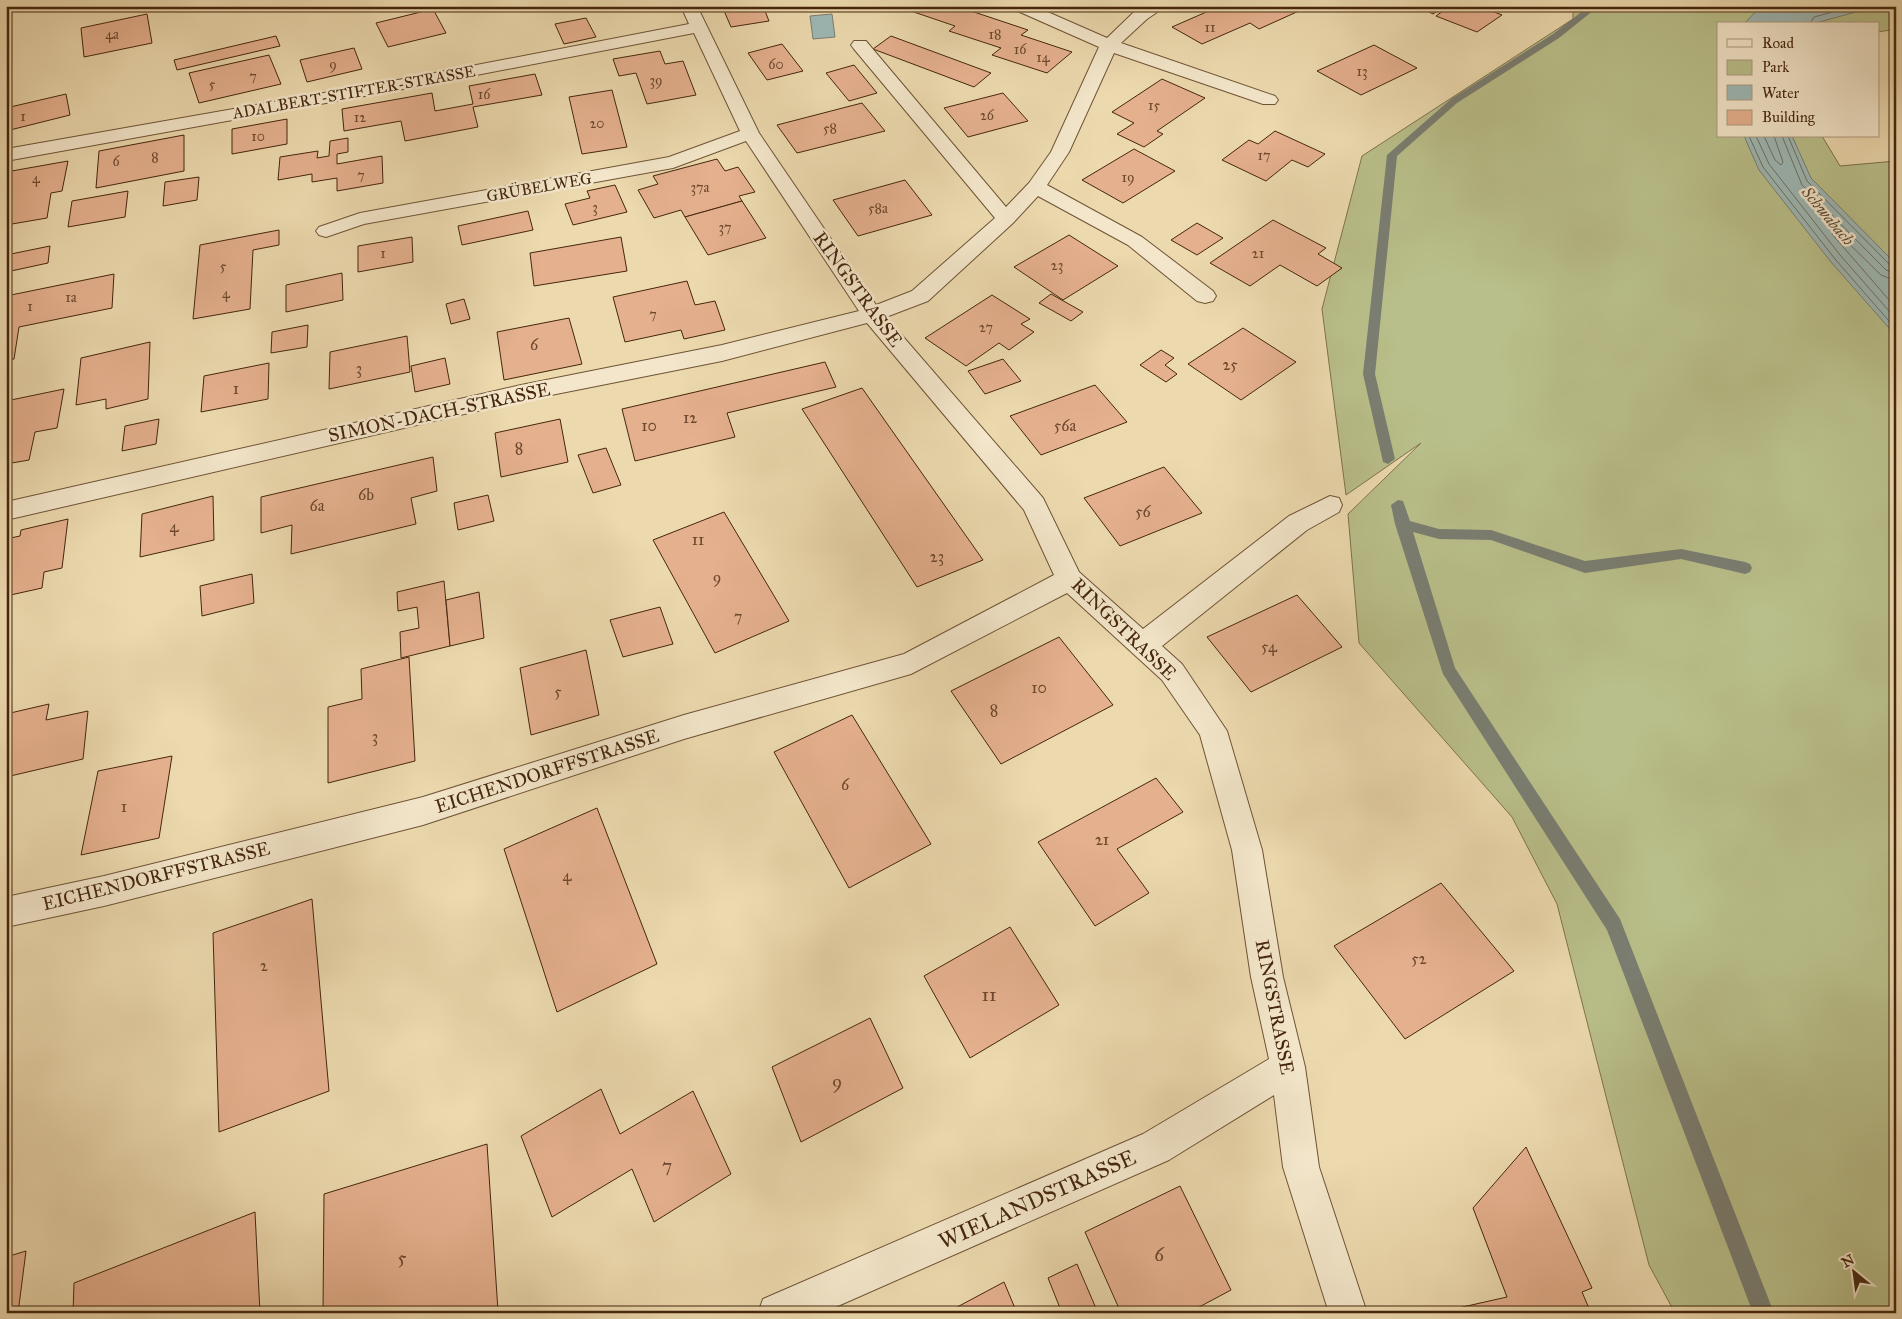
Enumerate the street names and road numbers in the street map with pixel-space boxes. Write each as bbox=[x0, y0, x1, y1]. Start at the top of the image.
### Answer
street label: ADALBERT-STIFTER-STRASSE bbox=[230, 61, 477, 123]
street label: GRÜBELWEG bbox=[485, 167, 593, 206]
street label: RINGSTRASSE bbox=[808, 227, 908, 351]
street label: SIMON-DACH-STRASSE bbox=[326, 377, 552, 447]
street label: RINGSTRASSE bbox=[1067, 573, 1182, 685]
street label: EICHENDORFFSTRASSE bbox=[432, 724, 662, 818]
street label: EICHENDORFFSTRASSE bbox=[40, 836, 273, 915]
street label: RINGSTRASSE bbox=[1251, 938, 1299, 1077]
street label: WIELANDSTRASSE bbox=[934, 1143, 1140, 1255]

